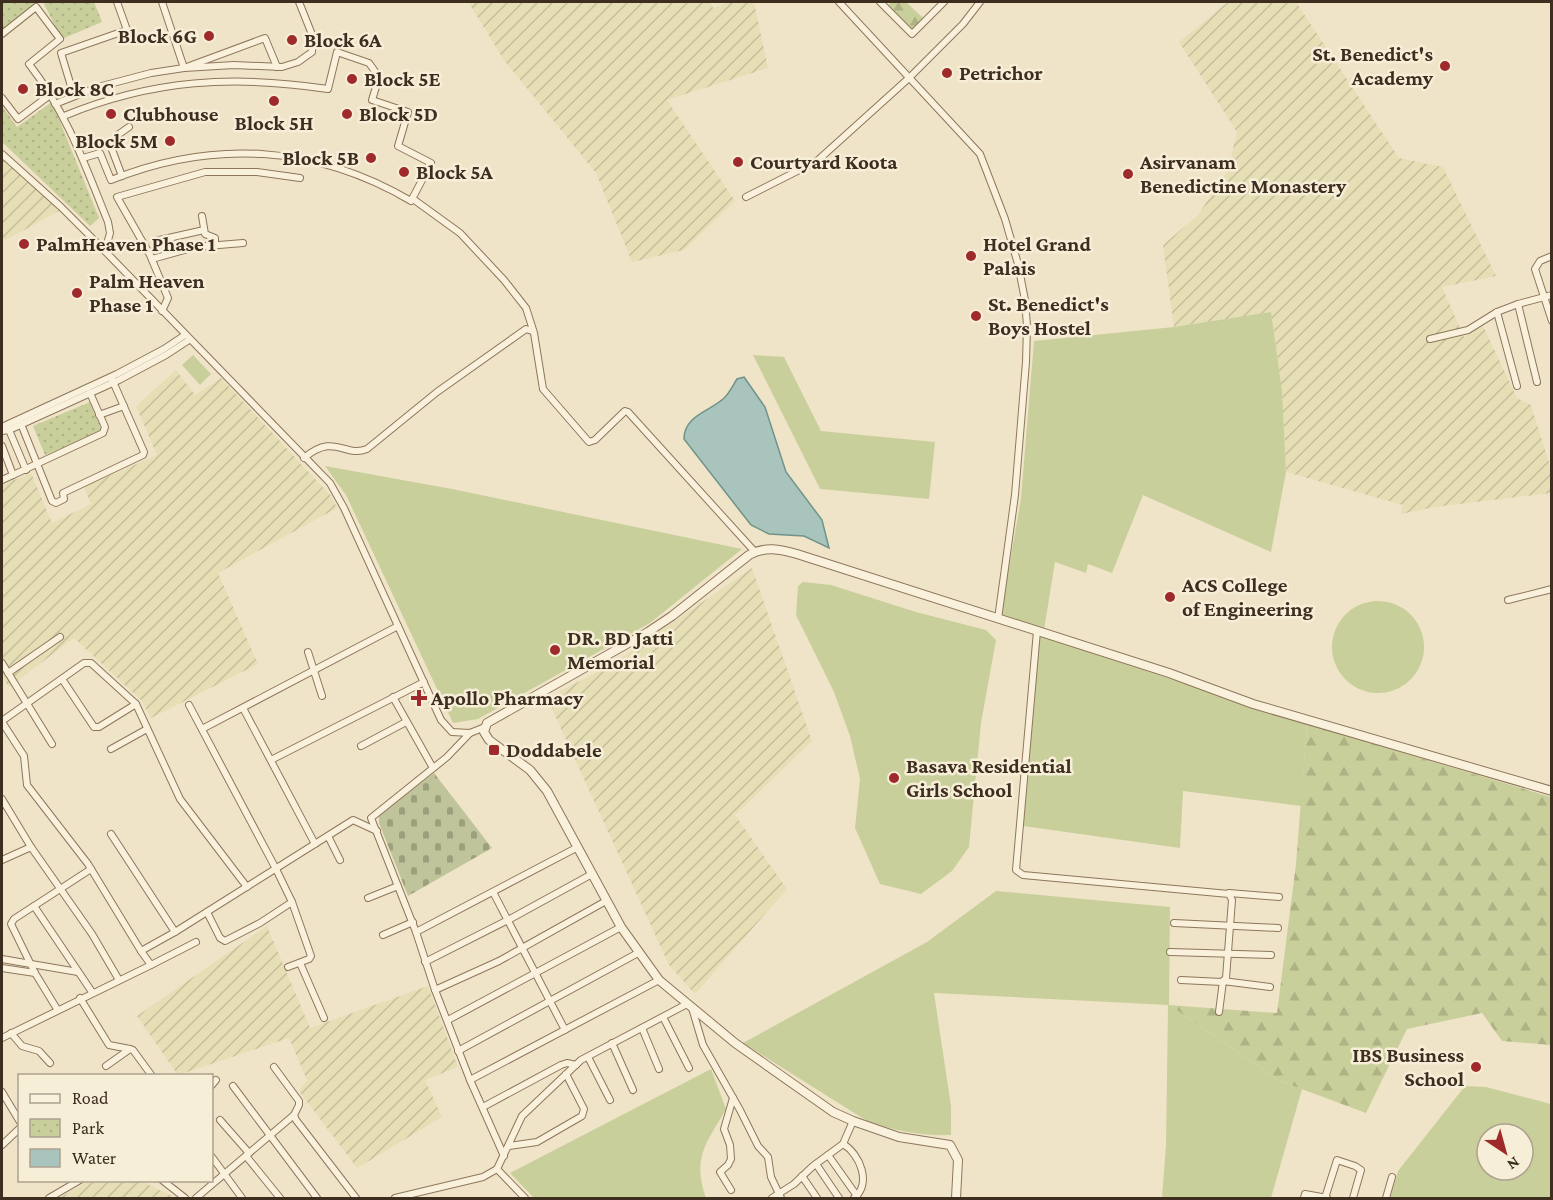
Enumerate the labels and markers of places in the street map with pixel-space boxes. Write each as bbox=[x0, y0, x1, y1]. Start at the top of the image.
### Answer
place label: Block 6G bbox=[118, 24, 197, 48]
place label: Block 6A bbox=[304, 28, 382, 52]
marker: Block 6G bbox=[202, 29, 216, 43]
marker: Block 6A bbox=[285, 33, 299, 47]
place label: St. Benedict's Academy bbox=[1312, 42, 1434, 90]
marker: St. Benedict's Academy bbox=[1438, 59, 1452, 73]
place label: Petrichor bbox=[959, 61, 1043, 85]
marker: Petrichor bbox=[940, 66, 954, 80]
place label: Block 5E bbox=[364, 67, 440, 91]
marker: Block 5E bbox=[345, 72, 359, 86]
place label: Block 8C bbox=[35, 77, 114, 101]
marker: Block 8C bbox=[16, 82, 30, 96]
marker: Block 5H bbox=[267, 94, 281, 108]
place label: Clubhouse bbox=[123, 102, 219, 126]
place label: Block 5D bbox=[359, 102, 438, 126]
marker: Clubhouse bbox=[104, 107, 118, 121]
marker: Block 5D bbox=[340, 107, 354, 121]
place label: Block 5H bbox=[235, 111, 313, 135]
place label: Block 5M bbox=[75, 129, 158, 153]
marker: Block 5M bbox=[163, 134, 177, 148]
place label: Block 5B bbox=[282, 146, 359, 170]
place label: Courtyard Koota bbox=[750, 150, 898, 174]
place label: Asirvanam Benedictine Monastery bbox=[1139, 150, 1347, 198]
marker: Block 5B bbox=[364, 151, 378, 165]
marker: Courtyard Koota bbox=[731, 155, 745, 169]
place label: Block 5A bbox=[416, 160, 493, 184]
marker: Block 5A bbox=[397, 165, 411, 179]
marker: Asirvanam Benedictine Monastery bbox=[1121, 167, 1135, 181]
place label: PalmHeaven Phase 1 bbox=[36, 232, 216, 256]
place label: Hotel Grand Palais bbox=[983, 232, 1091, 280]
marker: PalmHeaven Phase 1 bbox=[17, 237, 31, 251]
marker: Hotel Grand Palais bbox=[964, 249, 978, 263]
place label: Palm Heaven Phase 1 bbox=[89, 269, 205, 317]
marker: Palm Heaven Phase 1 bbox=[70, 286, 84, 300]
place label: St. Benedict's Boys Hostel bbox=[988, 292, 1109, 340]
marker: St. Benedict's Boys Hostel bbox=[969, 309, 983, 323]
place label: ACS College of Engineering bbox=[1181, 573, 1314, 621]
marker: ACS College of Engineering bbox=[1163, 590, 1177, 604]
place label: DR. BD Jatti Memorial bbox=[567, 626, 673, 674]
marker: DR. BD Jatti Memorial bbox=[548, 643, 562, 657]
place label: Apollo Pharmacy bbox=[430, 686, 584, 710]
marker: Apollo Pharmacy bbox=[412, 691, 426, 705]
place label: Doddabele bbox=[506, 738, 602, 762]
marker: Doddabele bbox=[487, 743, 501, 757]
place label: Basava Residential Girls School bbox=[906, 754, 1072, 802]
marker: Basava Residential Girls School bbox=[887, 771, 901, 785]
place label: IBS Business School bbox=[1352, 1043, 1464, 1091]
marker: IBS Business School bbox=[1469, 1060, 1483, 1074]

